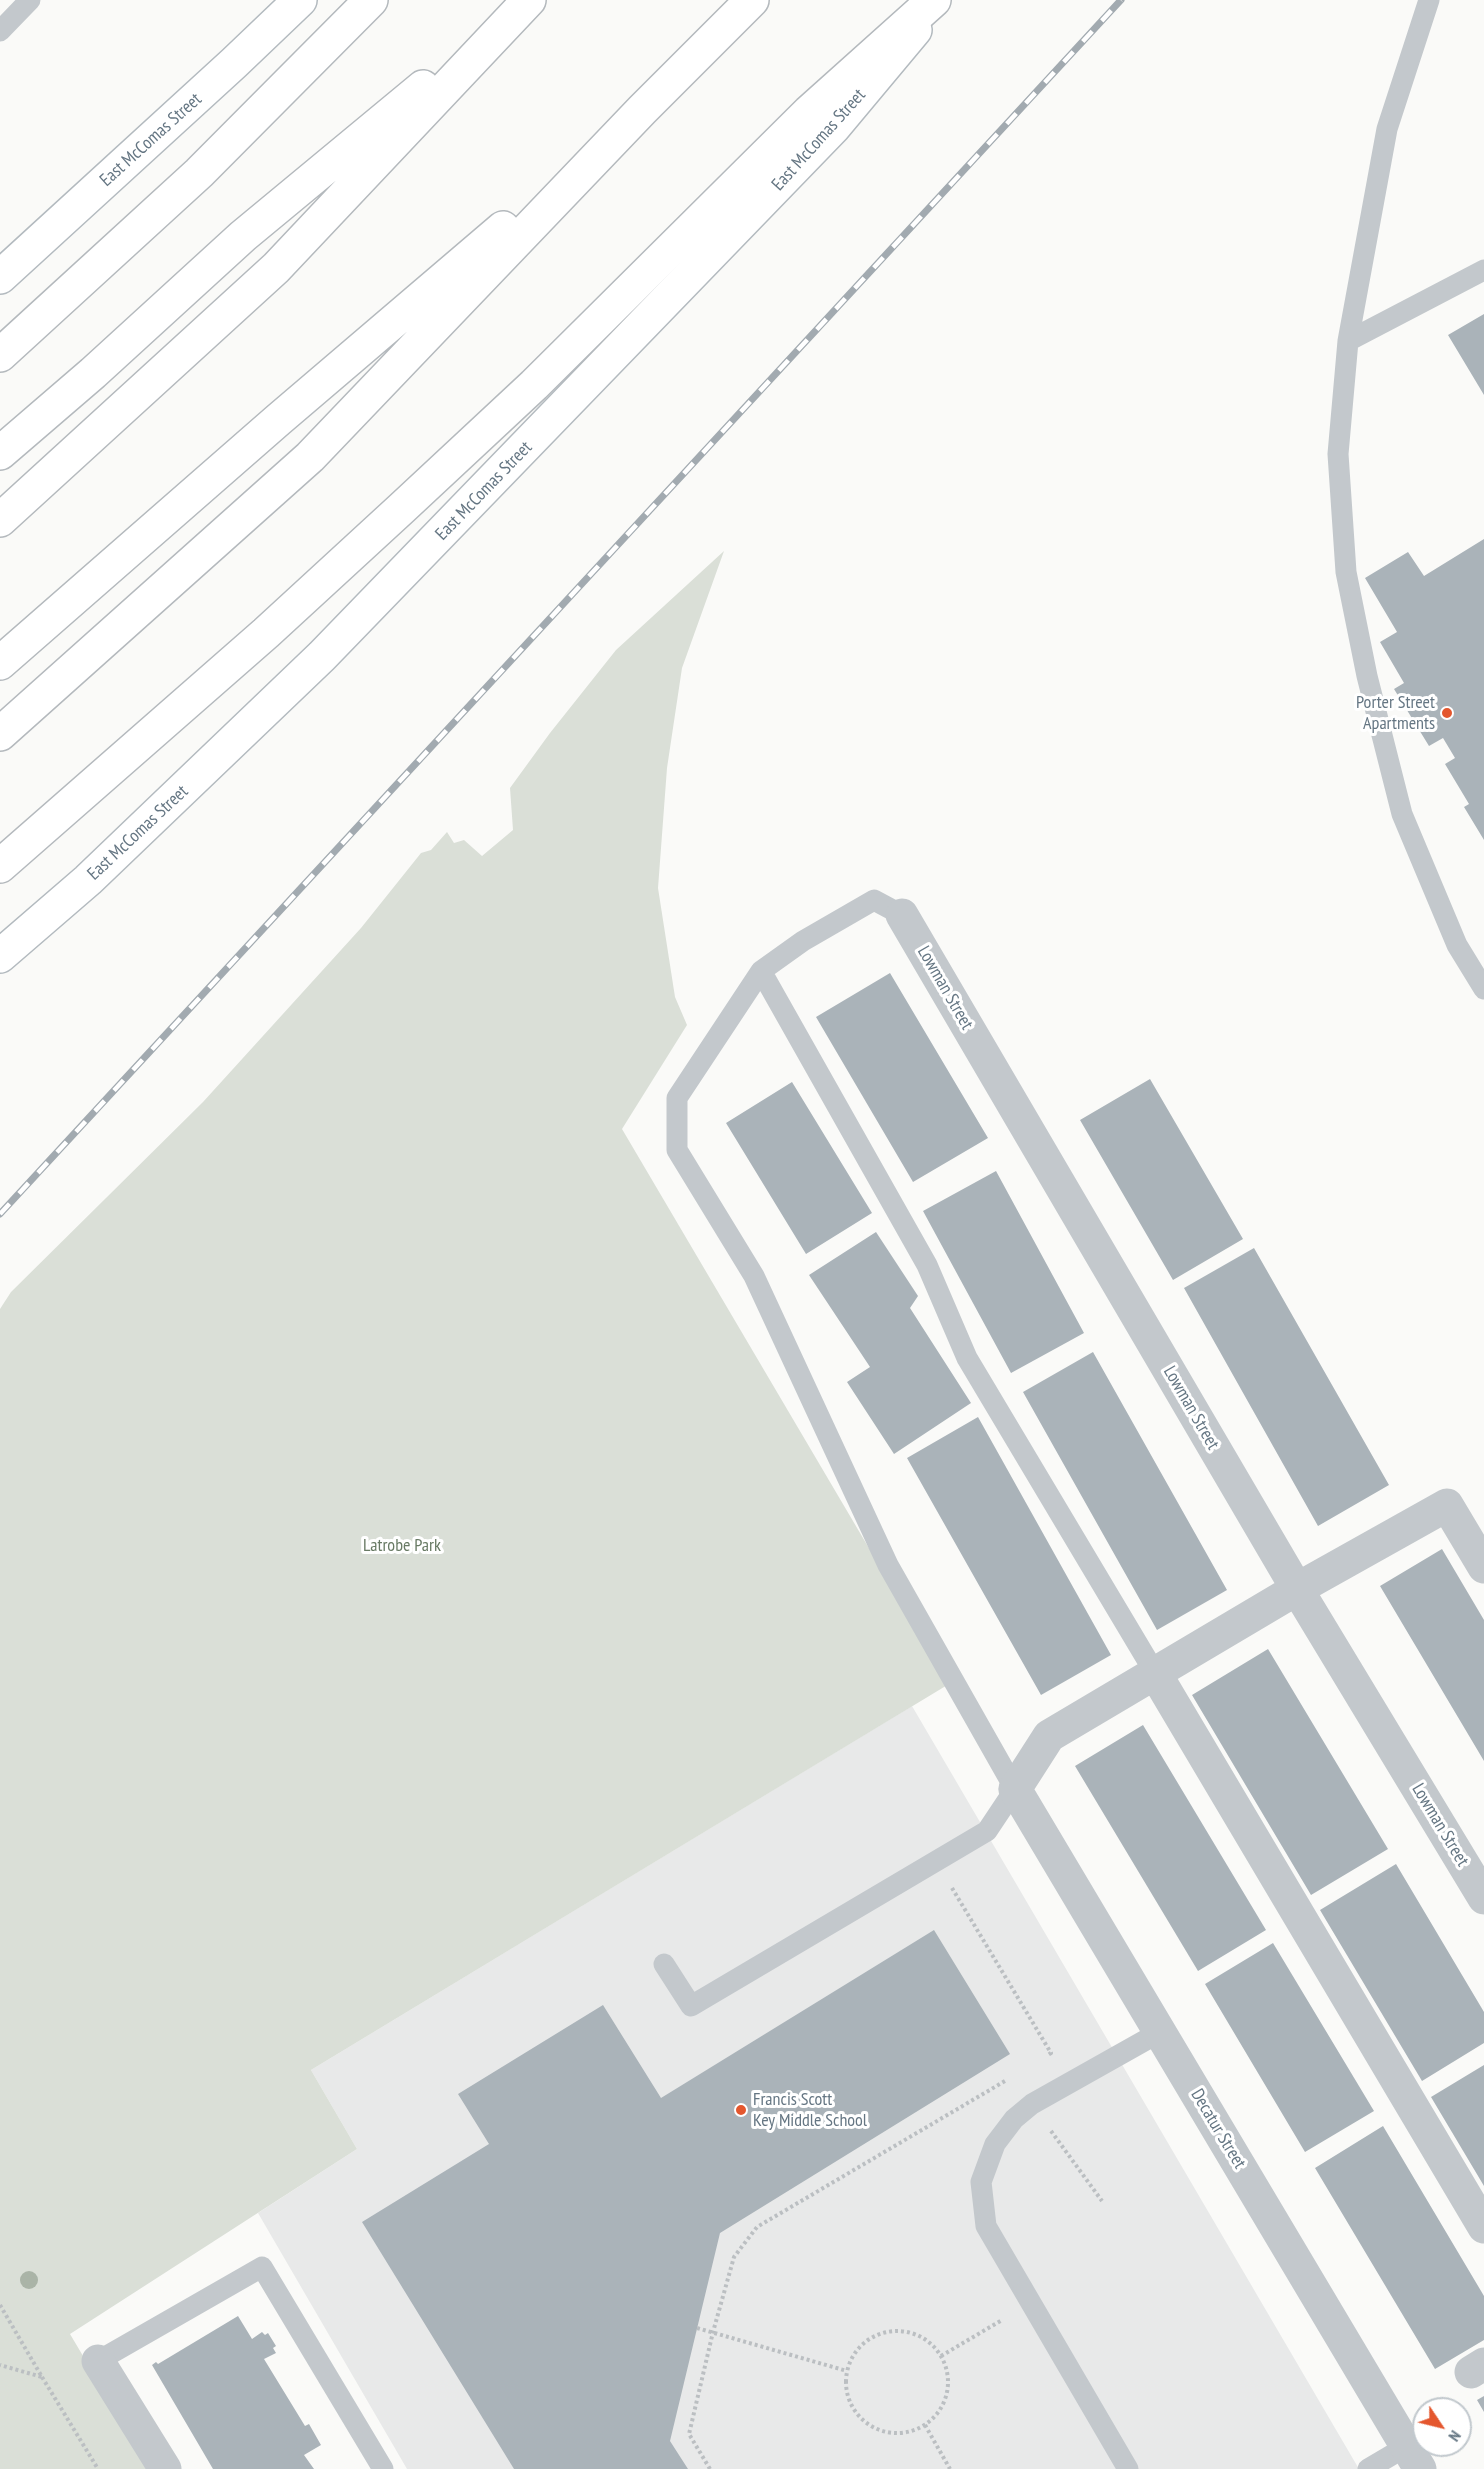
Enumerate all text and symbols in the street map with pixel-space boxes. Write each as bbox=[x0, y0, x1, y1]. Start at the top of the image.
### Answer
street label: East McComas Street bbox=[768, 85, 870, 195]
street label: East McComas Street bbox=[96, 89, 206, 191]
street label: East McComas Street bbox=[431, 437, 537, 545]
place label: Porter Street Apartments bbox=[1356, 692, 1435, 734]
marker: Porter Street Apartments bbox=[1440, 706, 1454, 720]
street label: East McComas Street bbox=[83, 781, 193, 885]
street label: Lowman Street bbox=[912, 942, 978, 1034]
street label: Lowman Street bbox=[1158, 1362, 1224, 1454]
park label: Latrobe Park bbox=[363, 1535, 441, 1557]
street label: Lowman Street bbox=[1407, 1780, 1473, 1870]
street label: Decatur Street bbox=[1186, 2085, 1250, 2173]
place label: Francis Scott Key Middle School bbox=[753, 2089, 867, 2132]
marker: Francis Scott Key Middle School bbox=[734, 2103, 748, 2117]
north arrow bbox=[1412, 2397, 1472, 2457]
text: N bbox=[1444, 2427, 1466, 2445]

